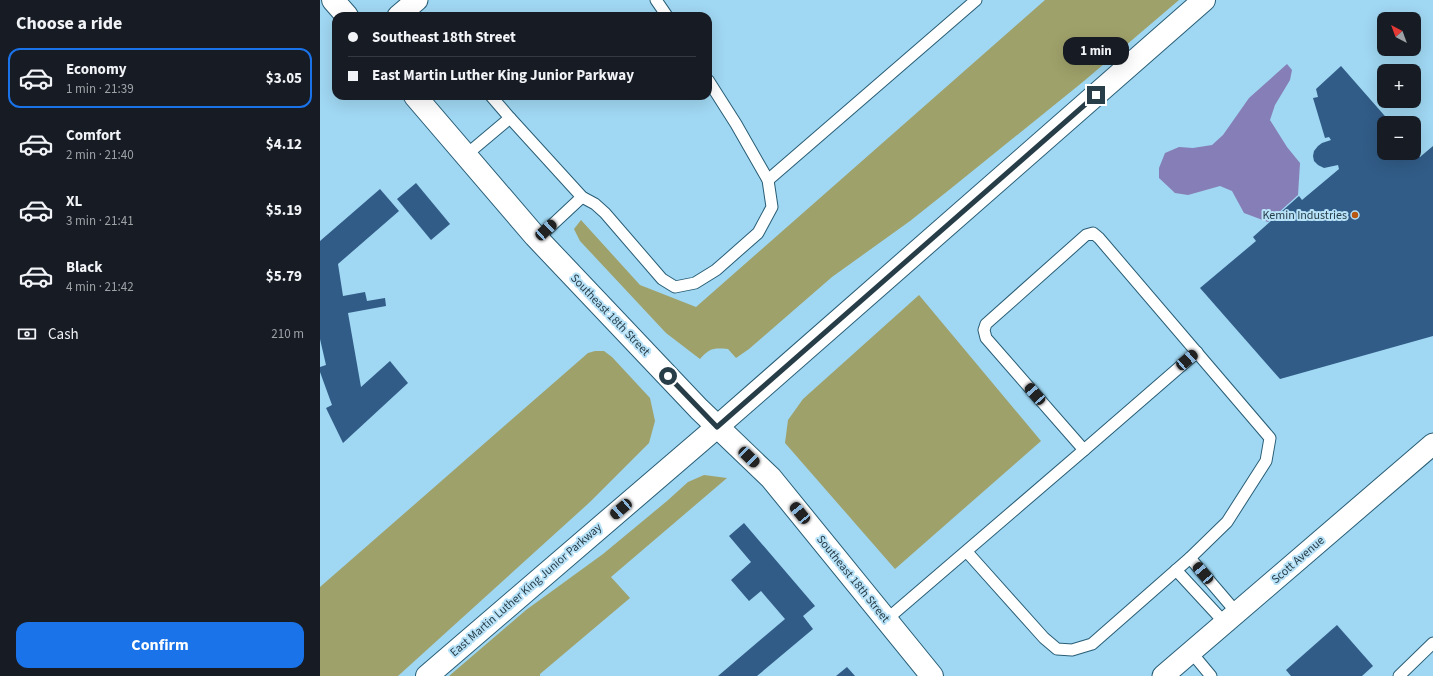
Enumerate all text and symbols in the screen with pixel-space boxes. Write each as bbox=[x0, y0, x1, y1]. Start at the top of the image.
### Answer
text: Choose a ride bbox=[16, 11, 122, 36]
north arrow bbox=[1377, 12, 1421, 56]
map controls bbox=[1377, 12, 1421, 160]
text: Southeast 18th Street bbox=[372, 27, 516, 48]
callout: 1 min bbox=[1063, 37, 1129, 65]
text: 1 min bbox=[1080, 42, 1112, 60]
text: Economy bbox=[66, 59, 127, 80]
icon: car bbox=[18, 60, 54, 96]
button: + bbox=[1377, 64, 1421, 108]
text: East Martin Luther King Junior Parkway bbox=[372, 65, 634, 86]
text: $3.05 bbox=[266, 68, 302, 89]
text: 1 min · 21:39 bbox=[66, 80, 134, 98]
route end bbox=[1087, 86, 1105, 104]
button: − bbox=[1377, 116, 1421, 160]
text: Comfort bbox=[66, 125, 121, 146]
icon: car bbox=[18, 126, 54, 162]
text: $4.12 bbox=[266, 134, 302, 155]
text: 2 min · 21:40 bbox=[66, 146, 134, 164]
text: XL bbox=[66, 191, 82, 212]
icon: car bbox=[18, 192, 54, 228]
text: $5.19 bbox=[266, 200, 302, 221]
place label: Kemin Industries bbox=[1262, 207, 1347, 224]
marker: Kemin Industries bbox=[1350, 210, 1360, 220]
text: 3 min · 21:41 bbox=[66, 212, 134, 230]
car bbox=[533, 217, 559, 243]
text: Black bbox=[66, 257, 103, 278]
icon: car bbox=[18, 258, 54, 294]
text: $5.79 bbox=[266, 266, 302, 287]
street label: Southeast 18th Street bbox=[566, 270, 654, 360]
text: 4 min · 21:42 bbox=[66, 278, 134, 296]
icon: cash bbox=[16, 323, 38, 345]
text: Cash bbox=[48, 324, 79, 345]
text: 210 m bbox=[271, 325, 304, 343]
car bbox=[1174, 348, 1200, 372]
route start bbox=[659, 367, 677, 385]
car bbox=[1023, 381, 1047, 407]
car bbox=[736, 444, 762, 470]
car bbox=[608, 497, 634, 521]
car bbox=[788, 500, 812, 526]
street label: East Martin Luther King Junior Parkway bbox=[446, 519, 606, 661]
street label: Southeast 18th Street bbox=[812, 532, 894, 626]
street label: Scott Avenue bbox=[1268, 532, 1328, 588]
car bbox=[1191, 560, 1215, 586]
button: Confirm bbox=[16, 622, 304, 668]

